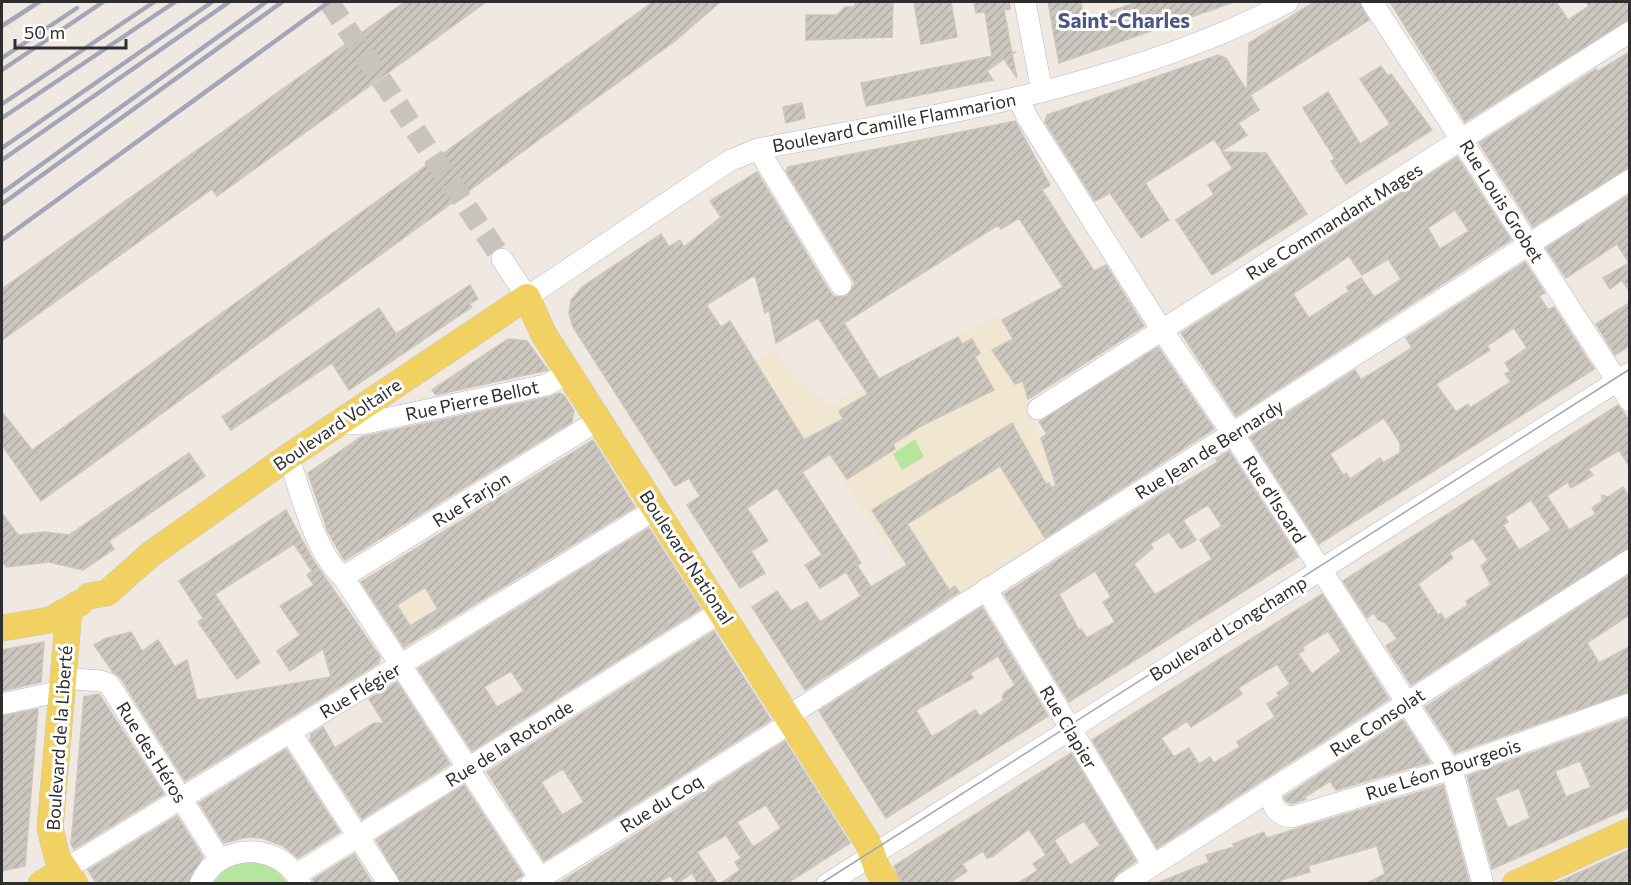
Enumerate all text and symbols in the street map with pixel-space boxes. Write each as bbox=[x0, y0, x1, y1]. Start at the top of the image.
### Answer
district label: Saint-Charles bbox=[1058, 7, 1190, 32]
scale bar bbox=[15, 12, 126, 50]
text: 50 m bbox=[24, 21, 65, 43]
street label: Boulevard Camille Flammarion bbox=[770, 88, 1018, 156]
street label: Rue Louis Grobet bbox=[1455, 136, 1549, 266]
street label: Rue Commandant Mages bbox=[1242, 158, 1426, 284]
street label: Boulevard Voltaire bbox=[269, 373, 405, 475]
street label: Rue Pierre Bellot bbox=[403, 375, 541, 425]
street label: Rue Jean de Bernardy bbox=[1131, 394, 1287, 504]
street label: Rue d'Isoard bbox=[1239, 451, 1311, 547]
street label: Rue Farjon bbox=[428, 467, 514, 531]
street label: Boulevard National bbox=[635, 486, 739, 628]
street label: Boulevard Longchamp bbox=[1145, 571, 1311, 685]
street label: Boulevard de la Liberté bbox=[42, 645, 76, 831]
street label: Rue Flégier bbox=[316, 657, 404, 723]
street label: Rue Clapier bbox=[1036, 681, 1102, 773]
street label: Rue Consolat bbox=[1325, 683, 1429, 761]
street label: Rue de la Rotonde bbox=[441, 695, 577, 791]
street label: Rue des Héros bbox=[112, 697, 192, 807]
street label: Rue Léon Bourgeois bbox=[1363, 734, 1523, 804]
street label: Rue du Coq bbox=[616, 769, 706, 837]

